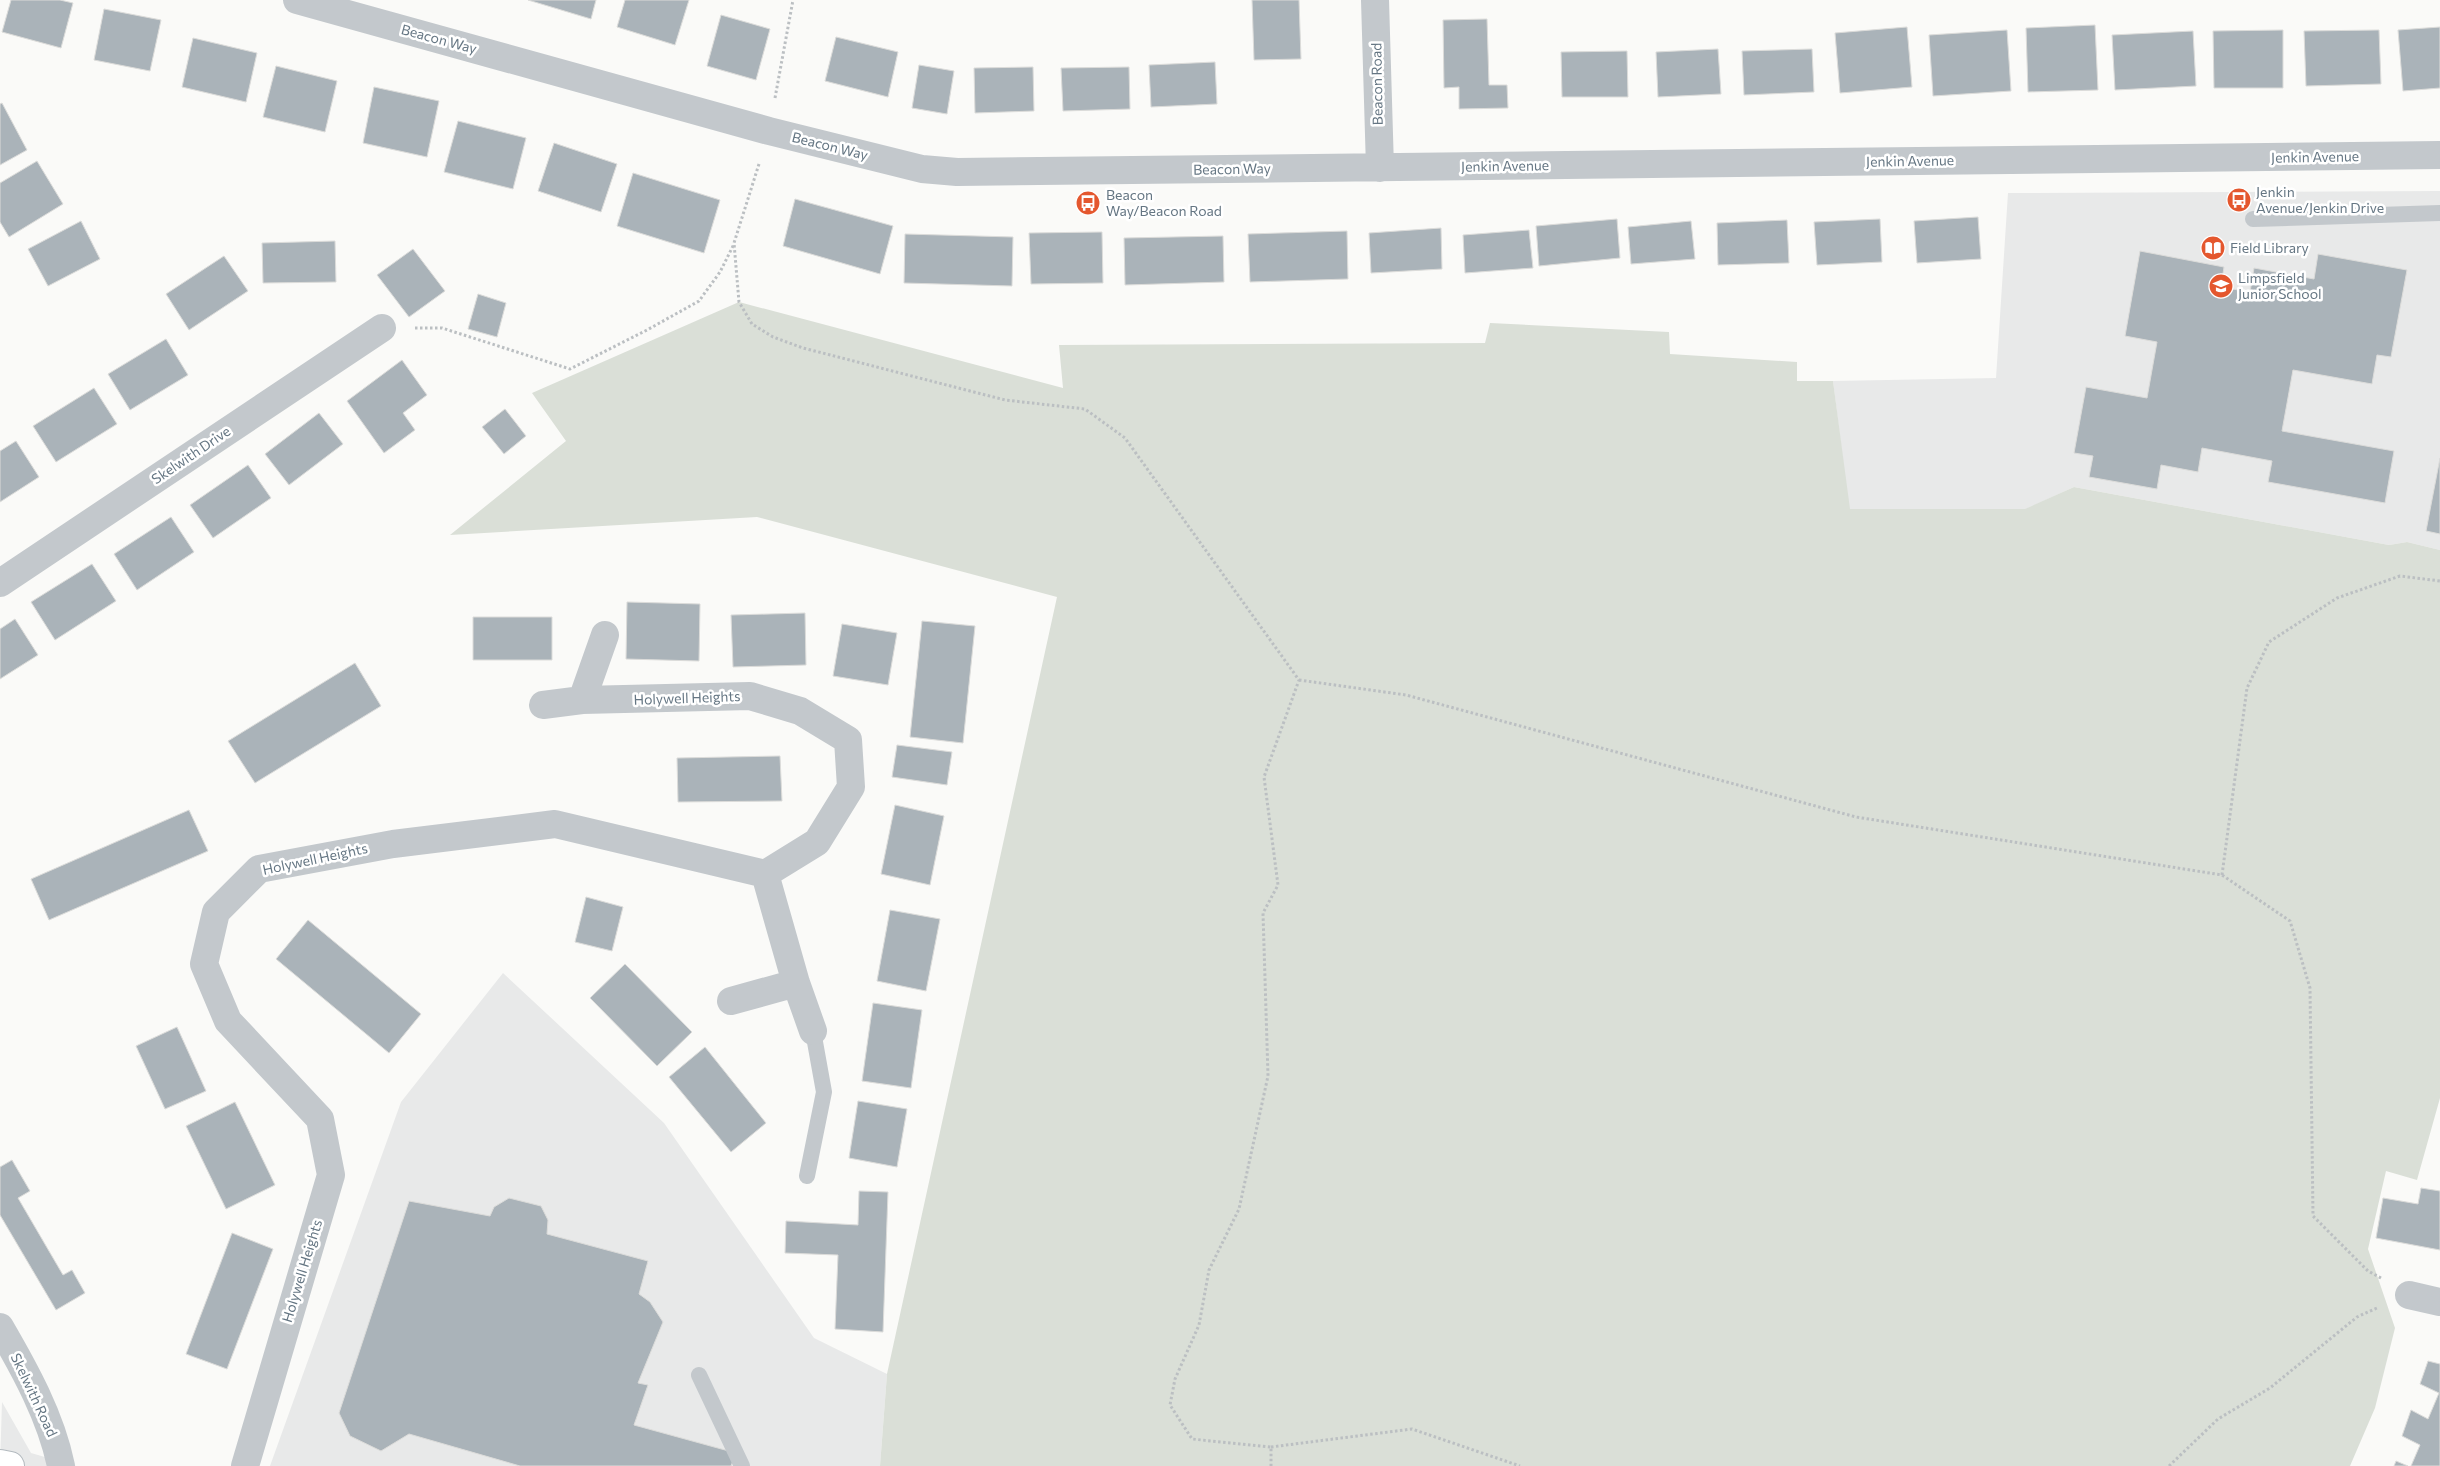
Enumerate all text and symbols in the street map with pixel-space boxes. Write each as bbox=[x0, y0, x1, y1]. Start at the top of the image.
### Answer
street label: Beacon Way bbox=[399, 20, 479, 57]
street label: Beacon Road bbox=[1367, 43, 1386, 125]
street label: Beacon Way bbox=[790, 128, 870, 163]
street label: Jenkin Avenue bbox=[2271, 147, 2359, 166]
street label: Jenkin Avenue bbox=[1866, 151, 1954, 170]
street label: Jenkin Avenue bbox=[1461, 156, 1549, 175]
street label: Beacon Way bbox=[1193, 159, 1271, 178]
place label: Jenkin Avenue/Jenkin Drive bbox=[2256, 183, 2384, 216]
place label: Beacon Way/Beacon Road bbox=[1106, 186, 1222, 219]
bus stop icon: Jenkin Avenue/Jenkin Drive bbox=[2226, 187, 2252, 213]
bus stop icon: Beacon Way/Beacon Road bbox=[1075, 190, 1101, 216]
library icon: Field Library bbox=[2200, 235, 2226, 261]
place label: Field Library bbox=[2230, 239, 2309, 256]
place label: Limpsfield Junior School bbox=[2238, 269, 2322, 302]
school or university icon: Limpsfield Junior School bbox=[2208, 273, 2234, 299]
street label: Skelwith Drive bbox=[148, 422, 233, 487]
street label: Holywell Heights bbox=[633, 687, 741, 708]
street label: Holywell Heights bbox=[261, 839, 369, 878]
street label: Holywell Heights bbox=[278, 1217, 325, 1325]
street label: Skelwith Road bbox=[8, 1350, 61, 1439]

